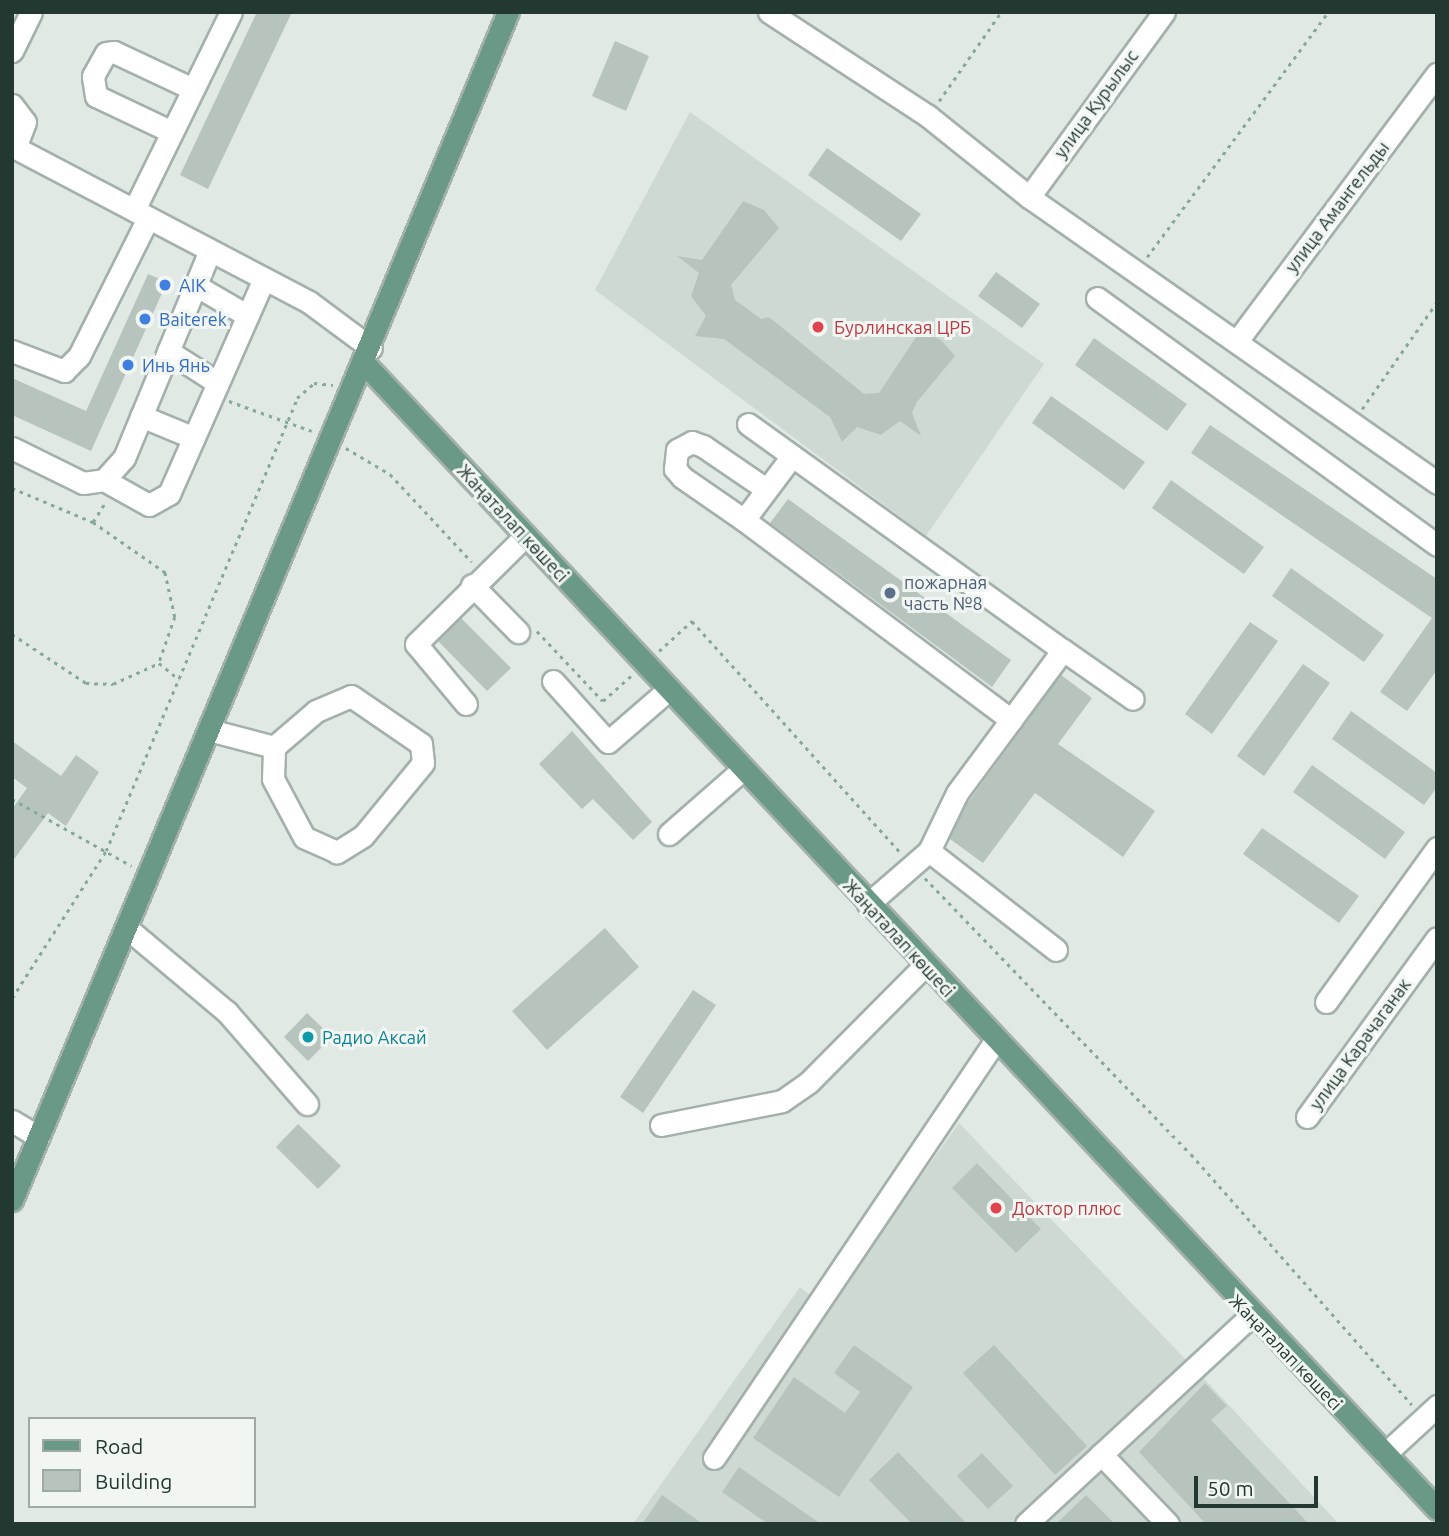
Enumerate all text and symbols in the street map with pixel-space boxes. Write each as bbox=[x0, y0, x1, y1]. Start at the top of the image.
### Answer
street label: улица Курылыс bbox=[1049, 46, 1143, 162]
street label: улица Амангельды bbox=[1281, 137, 1393, 277]
place label: AIK bbox=[179, 274, 206, 296]
marker: AIK bbox=[157, 277, 173, 293]
place label: Baiterek bbox=[159, 308, 227, 330]
marker: Baiterek bbox=[137, 311, 153, 327]
place label: Бурлинская ЦРБ bbox=[834, 316, 971, 338]
marker: Бурлинская ЦРБ bbox=[808, 317, 828, 337]
place label: Инь Янь bbox=[142, 354, 210, 376]
marker: Инь Янь bbox=[120, 357, 136, 373]
street label: Жаңаталап көшесі bbox=[453, 460, 573, 586]
place label: пожарная часть №8 bbox=[904, 572, 987, 614]
marker: пожарная часть №8 bbox=[882, 585, 898, 601]
street label: Жаңаталап көшесі bbox=[839, 875, 959, 1001]
street label: улица Карачаганак bbox=[1305, 974, 1415, 1114]
place label: Радио Аксай bbox=[322, 1026, 427, 1048]
marker: Радио Аксай bbox=[300, 1029, 316, 1045]
place label: Доктор плюс bbox=[1012, 1197, 1121, 1219]
marker: Доктор плюс bbox=[986, 1198, 1006, 1218]
street label: Жаңаталап көшесі bbox=[1225, 1290, 1347, 1414]
legend bbox=[28, 1417, 256, 1508]
text: Road bbox=[95, 1434, 143, 1458]
scale bar bbox=[1197, 1462, 1321, 1506]
text: Building bbox=[95, 1469, 172, 1493]
text: 50 m bbox=[1207, 1476, 1254, 1500]

